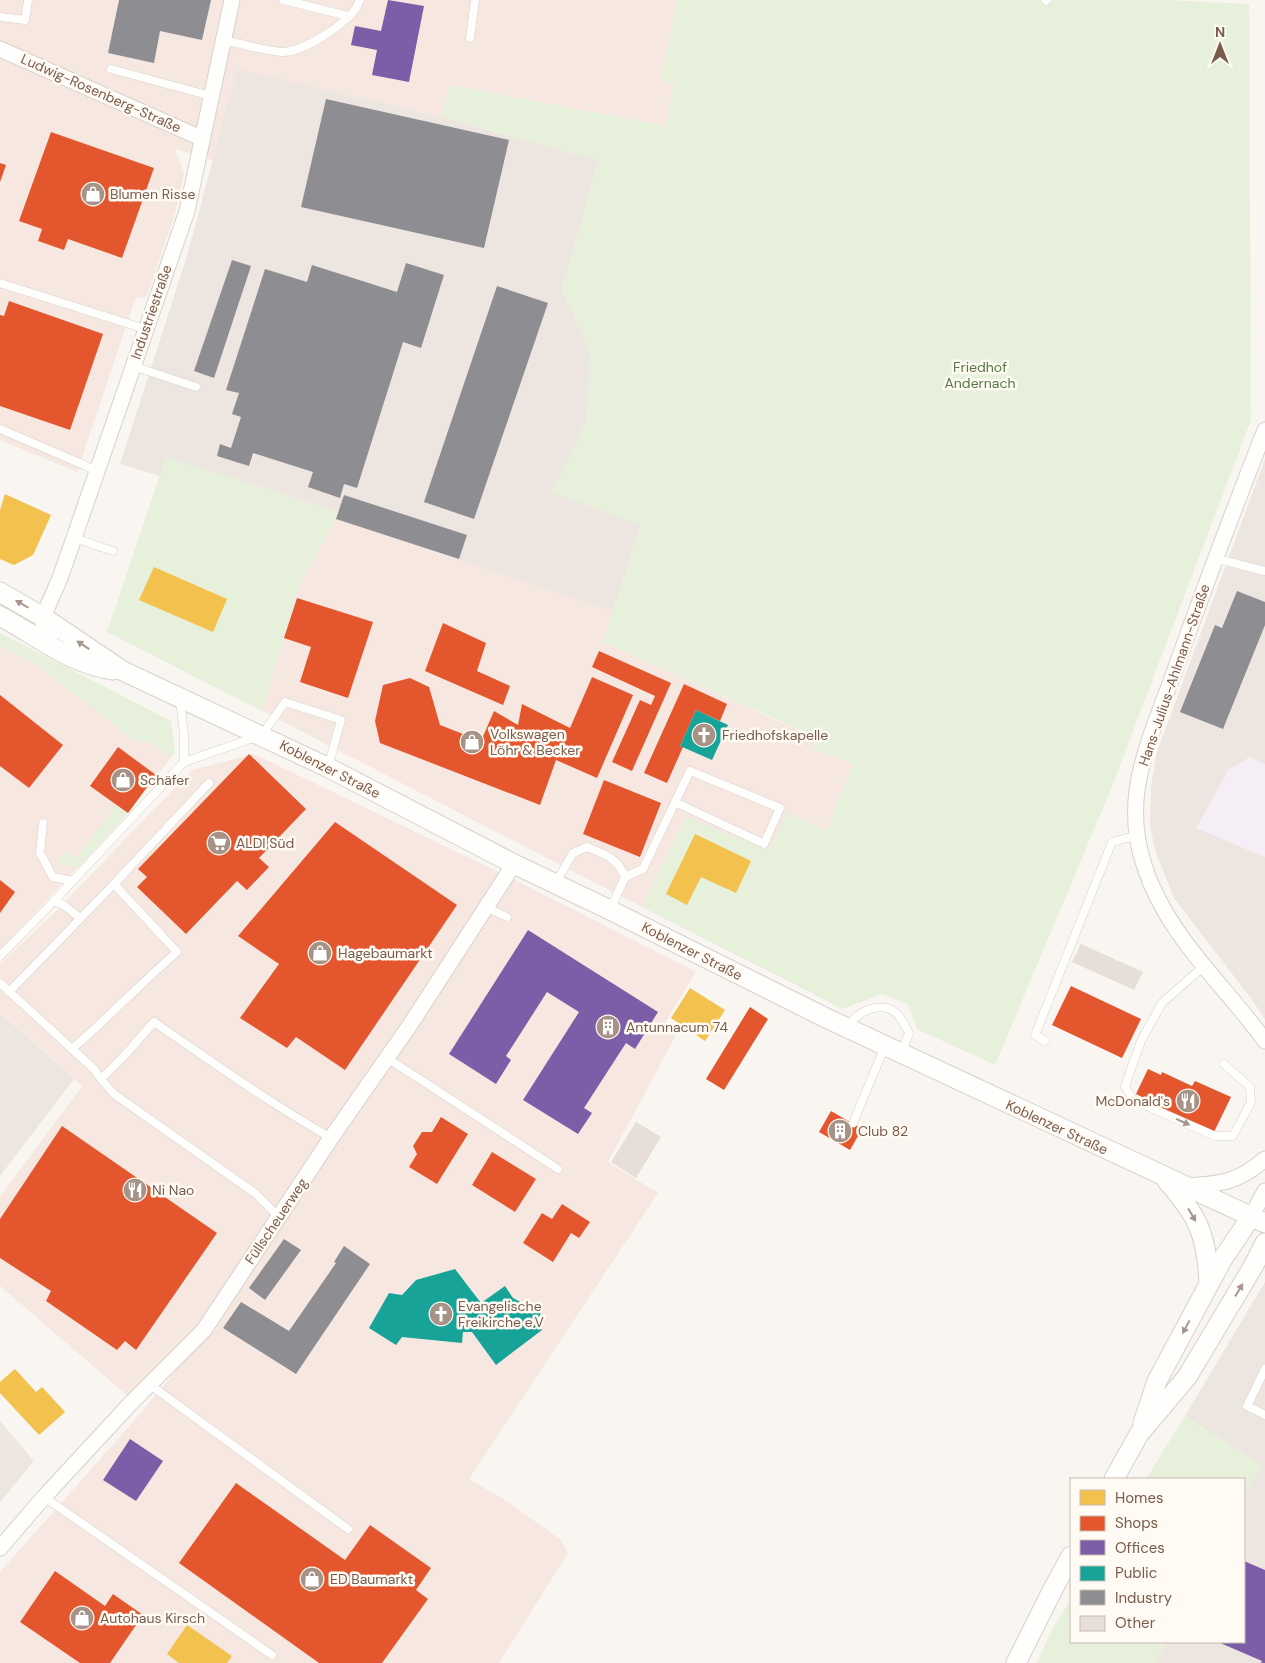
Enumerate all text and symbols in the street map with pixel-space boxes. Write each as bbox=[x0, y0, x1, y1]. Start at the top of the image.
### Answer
north arrow bbox=[1195, 20, 1245, 70]
text: N bbox=[1215, 23, 1225, 41]
street label: Ludwig-Rosenberg-Straße bbox=[18, 50, 184, 136]
shop icon: Blumen Risse bbox=[80, 181, 106, 207]
place label: Blumen Risse bbox=[110, 185, 196, 203]
street label: Industriestraße bbox=[126, 262, 176, 362]
park label: Friedhof Andernach bbox=[945, 358, 1015, 392]
street label: Hans-Julius-Ahlmann-Straße bbox=[1134, 582, 1214, 768]
one-way arrow bbox=[15, 599, 29, 608]
one-way arrow bbox=[76, 640, 89, 650]
church icon: Friedhofskapelle bbox=[691, 722, 717, 748]
place label: Volkswagen Löhr & Becker bbox=[490, 725, 580, 759]
place label: Friedhofskapelle bbox=[722, 726, 828, 744]
shop icon: Volkswagen Löhr & Becker bbox=[459, 729, 485, 755]
street label: Koblenzer Straße bbox=[277, 736, 383, 802]
shop icon: Schäfer bbox=[110, 767, 136, 793]
place label: Schäfer bbox=[140, 771, 189, 789]
supermarket icon: ALDI Süd bbox=[206, 830, 232, 856]
place label: ALDI Süd bbox=[236, 834, 294, 852]
street label: Koblenzer Straße bbox=[639, 918, 745, 984]
shop icon: Hagebaumarkt bbox=[307, 940, 333, 966]
place label: Hagebaumarkt bbox=[338, 944, 433, 962]
building icon: Antunnacum 74 bbox=[595, 1014, 621, 1040]
place label: Antunnacum 74 bbox=[626, 1018, 728, 1036]
restaurant icon: McDonald's bbox=[1175, 1088, 1201, 1114]
place label: McDonald's bbox=[1095, 1092, 1170, 1110]
street label: Koblenzer Straße bbox=[1003, 1095, 1111, 1159]
building icon: Club 82 bbox=[827, 1118, 853, 1144]
one-way arrow bbox=[1176, 1119, 1190, 1127]
place label: Club 82 bbox=[858, 1122, 908, 1140]
street label: Füllscheuerweg bbox=[241, 1174, 312, 1268]
restaurant icon: Ni Nao bbox=[122, 1177, 148, 1203]
place label: Ni Nao bbox=[152, 1181, 194, 1199]
one-way arrow bbox=[1188, 1208, 1197, 1221]
one-way arrow bbox=[1234, 1283, 1243, 1296]
place label: Evangelische Freikirche e.V bbox=[458, 1297, 544, 1331]
church icon: Evangelische Freikirche e.V bbox=[428, 1301, 454, 1327]
one-way arrow bbox=[1182, 1319, 1190, 1334]
legend bbox=[1070, 1478, 1245, 1643]
text: Homes bbox=[1115, 1488, 1164, 1508]
text: Shops bbox=[1115, 1513, 1158, 1533]
text: Offices bbox=[1115, 1538, 1165, 1558]
text: Public bbox=[1115, 1563, 1157, 1583]
shop icon: ED Baumarkt bbox=[299, 1566, 325, 1592]
place label: ED Baumarkt bbox=[330, 1570, 413, 1588]
text: Industry bbox=[1115, 1588, 1173, 1608]
shop icon: Autohaus Kirsch bbox=[69, 1605, 95, 1631]
place label: Autohaus Kirsch bbox=[100, 1609, 205, 1627]
text: Other bbox=[1115, 1613, 1156, 1633]

